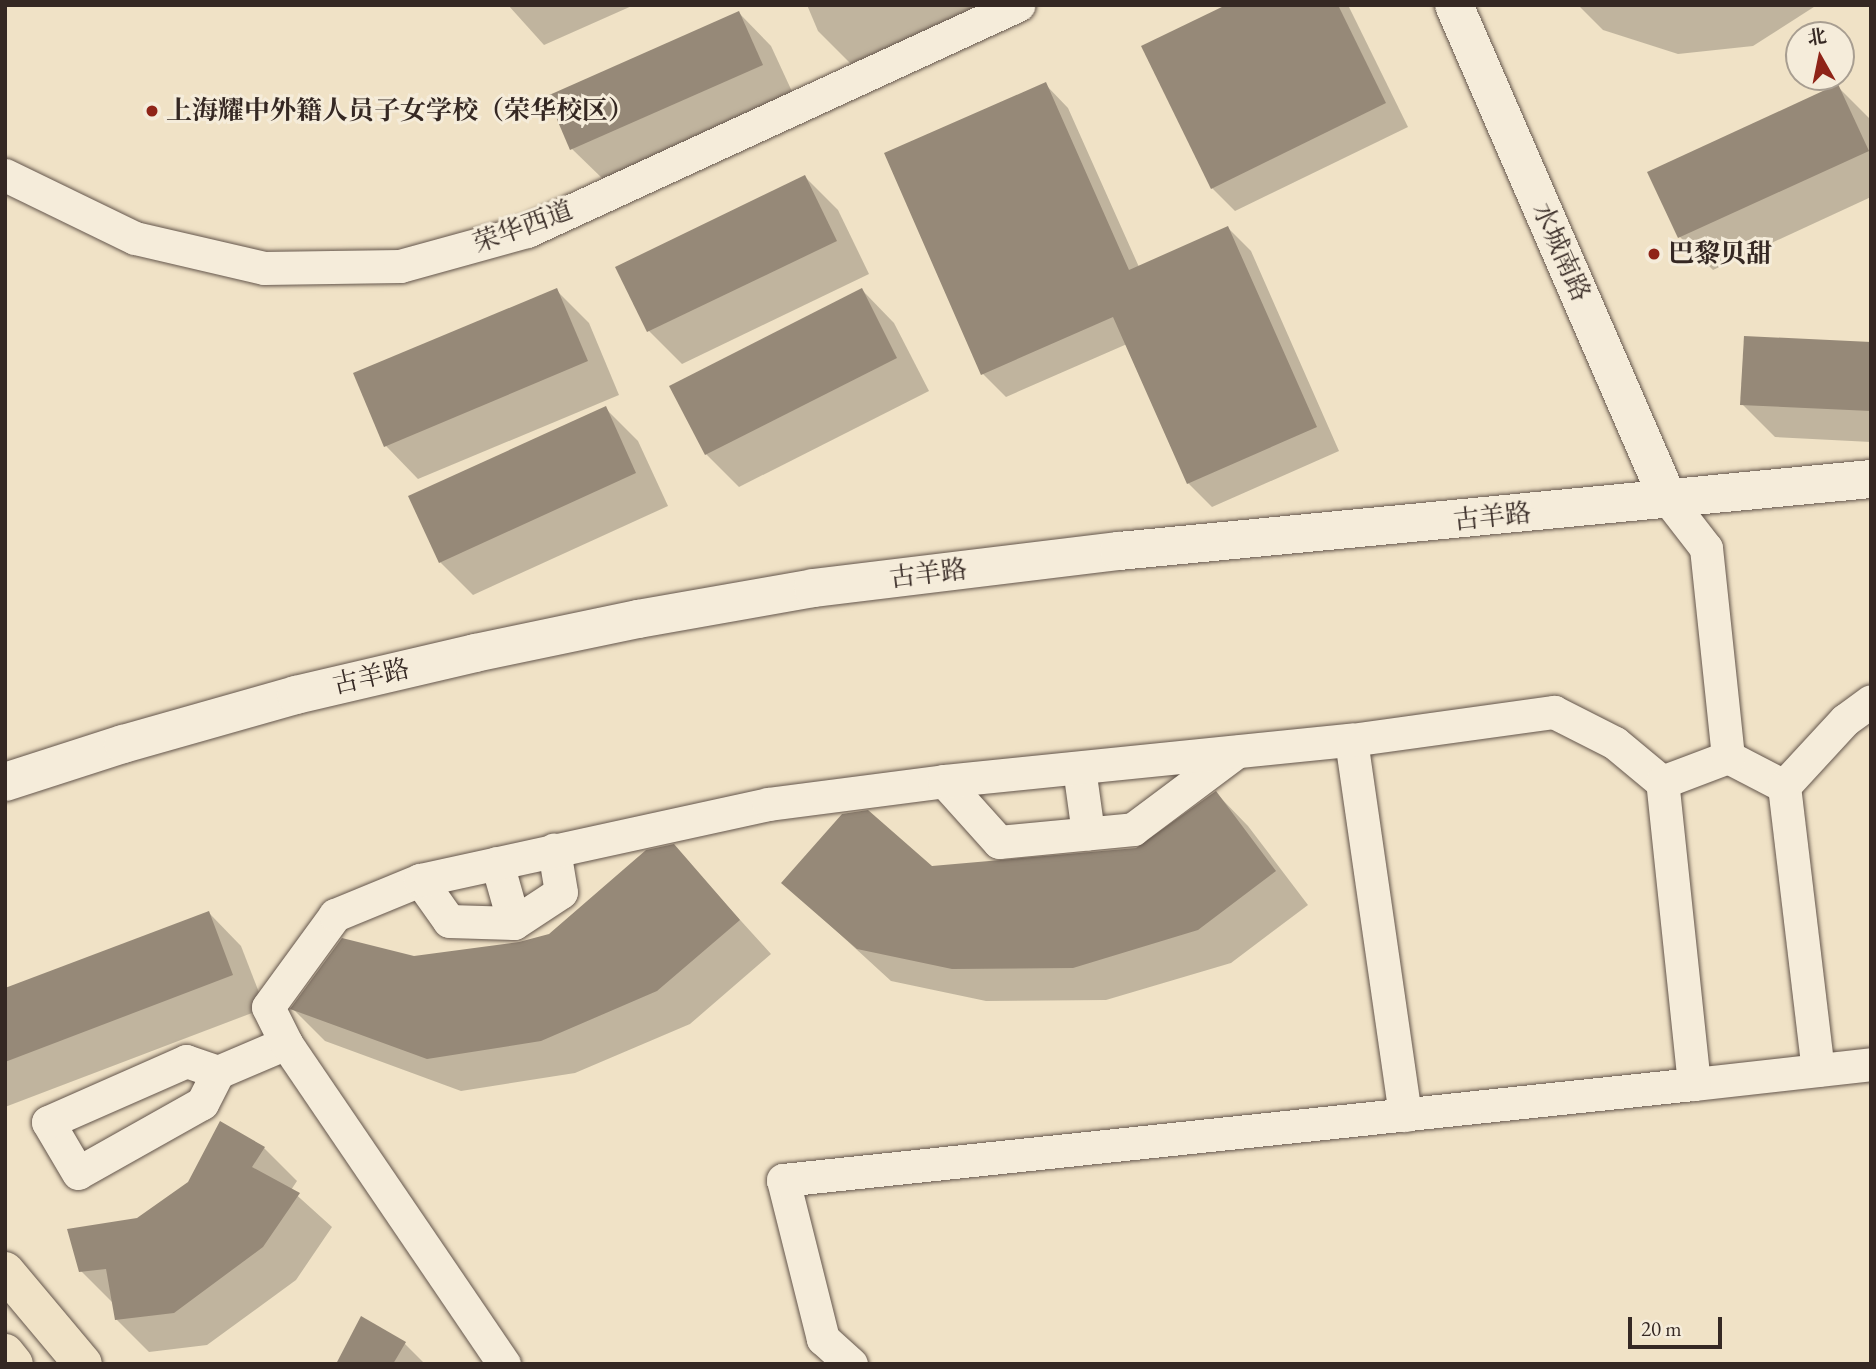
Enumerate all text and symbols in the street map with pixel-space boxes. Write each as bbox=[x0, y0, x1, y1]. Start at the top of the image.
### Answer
north arrow bbox=[1785, 21, 1855, 91]
text: 北 bbox=[1806, 23, 1828, 51]
place label: 上海耀中外籍人员子女学校（荣华校区） bbox=[166, 95, 634, 127]
marker: 上海耀中外籍人员子女学校（荣华校区） bbox=[144, 103, 160, 119]
street label: 荣华西道 bbox=[469, 195, 577, 259]
street label: 水城南路 bbox=[1526, 198, 1596, 306]
place label: 巴黎贝甜 bbox=[1668, 238, 1772, 270]
marker: 巴黎贝甜 bbox=[1646, 246, 1662, 262]
street label: 古羊路 bbox=[1452, 497, 1532, 537]
street label: 古羊路 bbox=[887, 554, 969, 594]
street label: 古羊路 bbox=[329, 653, 413, 701]
scale bar bbox=[1631, 1302, 1726, 1346]
text: 20 m bbox=[1641, 1315, 1682, 1342]

